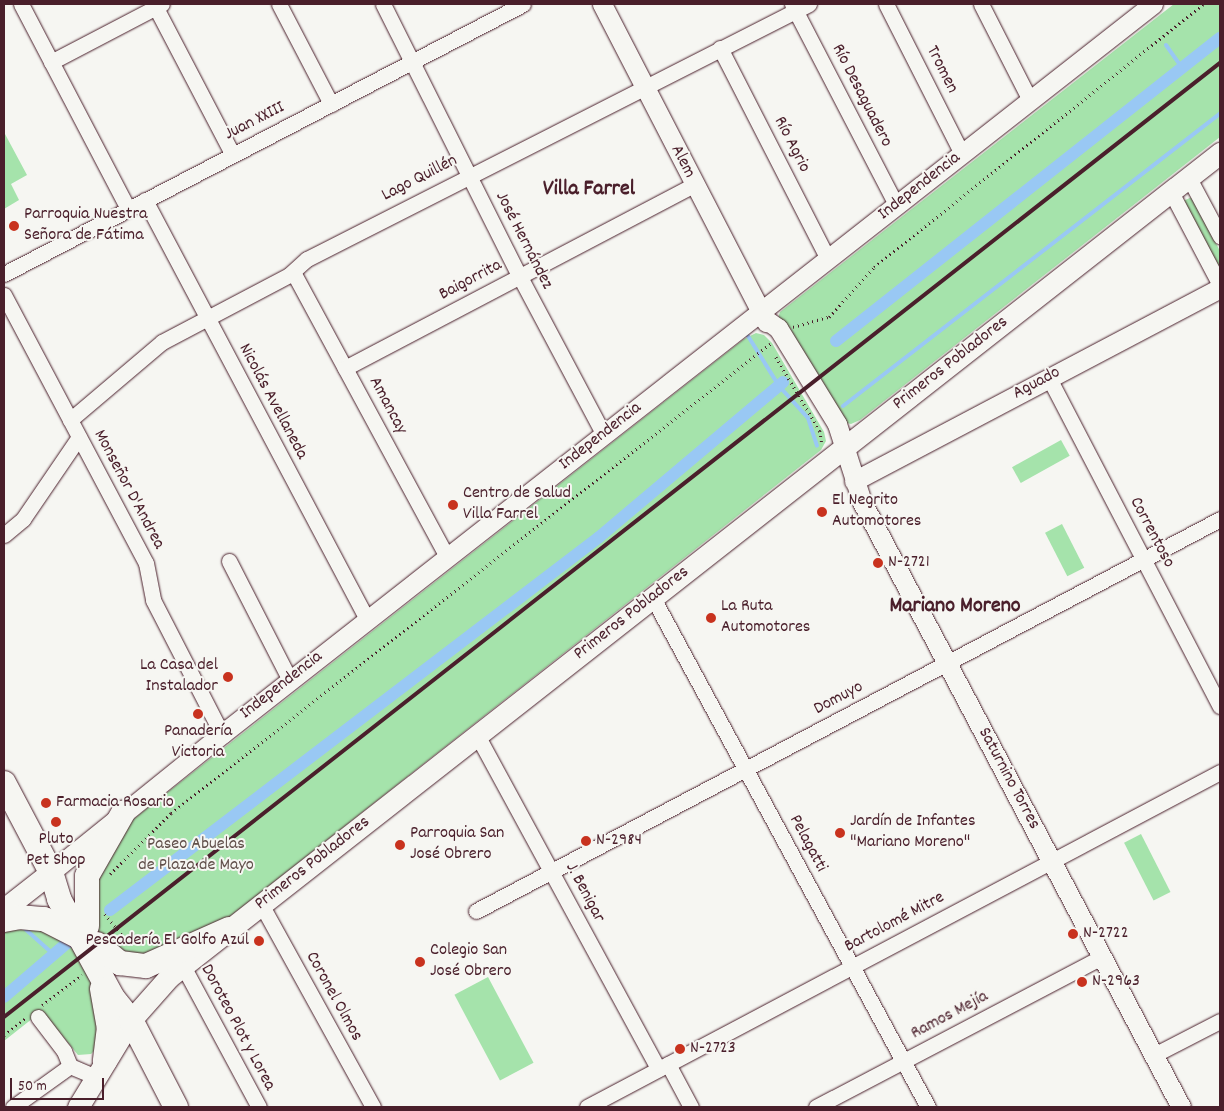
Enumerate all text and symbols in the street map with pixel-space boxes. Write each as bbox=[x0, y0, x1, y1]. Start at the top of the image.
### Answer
street label: Río Desaguadero bbox=[826, 41, 896, 151]
street label: Tromen bbox=[920, 43, 962, 97]
street label: Juan XXIII bbox=[221, 98, 289, 146]
street label: Río Agrio bbox=[768, 113, 814, 177]
street label: Alem bbox=[665, 142, 699, 182]
street label: Independencia bbox=[875, 148, 965, 226]
street label: Lago Quillén bbox=[379, 151, 461, 207]
district label: Villa Farrel bbox=[543, 177, 635, 203]
street label: José Hernández bbox=[489, 189, 557, 293]
place label: Parroquia Nuestra Señora de Fátima bbox=[24, 205, 148, 248]
marker: Parroquia Nuestra Señora de Fátima bbox=[8, 220, 20, 232]
street label: Baigorrita bbox=[436, 256, 506, 306]
street label: Primeros Pobladores bbox=[889, 312, 1013, 416]
street label: Nicolás Avellaneda bbox=[232, 341, 312, 463]
street label: Aguado bbox=[1010, 363, 1064, 405]
street label: Amancay bbox=[363, 374, 411, 438]
street label: Independencia bbox=[556, 398, 646, 476]
street label: Monseñor D'Andrea bbox=[87, 427, 169, 553]
place label: Centro de Salud Villa Farrel bbox=[463, 484, 571, 526]
place label: El Negrito Automotores bbox=[832, 491, 921, 534]
street label: Correntoso bbox=[1123, 494, 1179, 572]
marker: Centro de Salud Villa Farrel bbox=[447, 499, 459, 511]
marker: El Negrito Automotores bbox=[816, 506, 828, 518]
place label: N-2721 bbox=[888, 552, 930, 574]
marker: N-2721 bbox=[872, 557, 884, 569]
street label: Primeros Pobladores bbox=[570, 562, 694, 666]
district label: Mariano Moreno bbox=[889, 594, 1021, 620]
place label: La Ruta Automotores bbox=[721, 597, 810, 640]
marker: La Ruta Automotores bbox=[705, 612, 717, 624]
street label: Independencia bbox=[237, 647, 327, 725]
place label: La Casa del Instalador bbox=[140, 656, 218, 699]
marker: La Casa del Instalador bbox=[222, 671, 234, 683]
street label: Domuyo bbox=[811, 677, 867, 721]
marker: Panadería Victoria bbox=[192, 708, 204, 720]
place label: Panadería Victoria bbox=[164, 722, 232, 764]
street label: Saturnino Torres bbox=[972, 725, 1044, 833]
place label: Farmacia Rosario bbox=[56, 792, 174, 814]
marker: Farmacia Rosario bbox=[40, 797, 52, 809]
street label: Primeros Pobladores bbox=[251, 812, 375, 916]
street label: Pelagatti bbox=[783, 812, 831, 876]
place label: Jardín de Infantes "Mariano Moreno" bbox=[850, 812, 975, 854]
marker: Pluto Pet Shop bbox=[50, 816, 62, 828]
place label: Parroquia San José Obrero bbox=[410, 824, 504, 866]
marker: Jardín de Infantes "Mariano Moreno" bbox=[834, 827, 846, 839]
place label: Pluto Pet Shop bbox=[26, 830, 86, 872]
place label: N-2984 bbox=[596, 830, 642, 852]
park label: Paseo Abuelas de Plaza de Mayo bbox=[138, 835, 254, 878]
marker: N-2984 bbox=[580, 835, 592, 847]
marker: Parroquia San José Obrero bbox=[394, 839, 406, 851]
street label: J. Benigar bbox=[559, 859, 609, 927]
street label: Bartolomé Mitre bbox=[841, 888, 949, 958]
place label: N-2722 bbox=[1083, 923, 1129, 945]
marker: N-2722 bbox=[1067, 928, 1079, 940]
place label: Pescadería El Golfo Azul bbox=[86, 930, 249, 952]
marker: Pescadería El Golfo Azul bbox=[253, 935, 265, 947]
place label: Colegio San José Obrero bbox=[430, 941, 511, 984]
street label: Coronel Olmos bbox=[300, 949, 366, 1045]
marker: Colegio San José Obrero bbox=[414, 956, 426, 968]
street label: Doroteo Plot y Lorea bbox=[195, 961, 279, 1095]
place label: N-2963 bbox=[1092, 971, 1140, 993]
marker: N-2963 bbox=[1076, 976, 1088, 988]
street label: Ramos Mejía bbox=[908, 987, 992, 1045]
place label: N-2723 bbox=[690, 1038, 736, 1060]
marker: N-2723 bbox=[674, 1043, 686, 1055]
scale bar bbox=[12, 1068, 106, 1100]
text: 50 m bbox=[18, 1076, 47, 1098]

